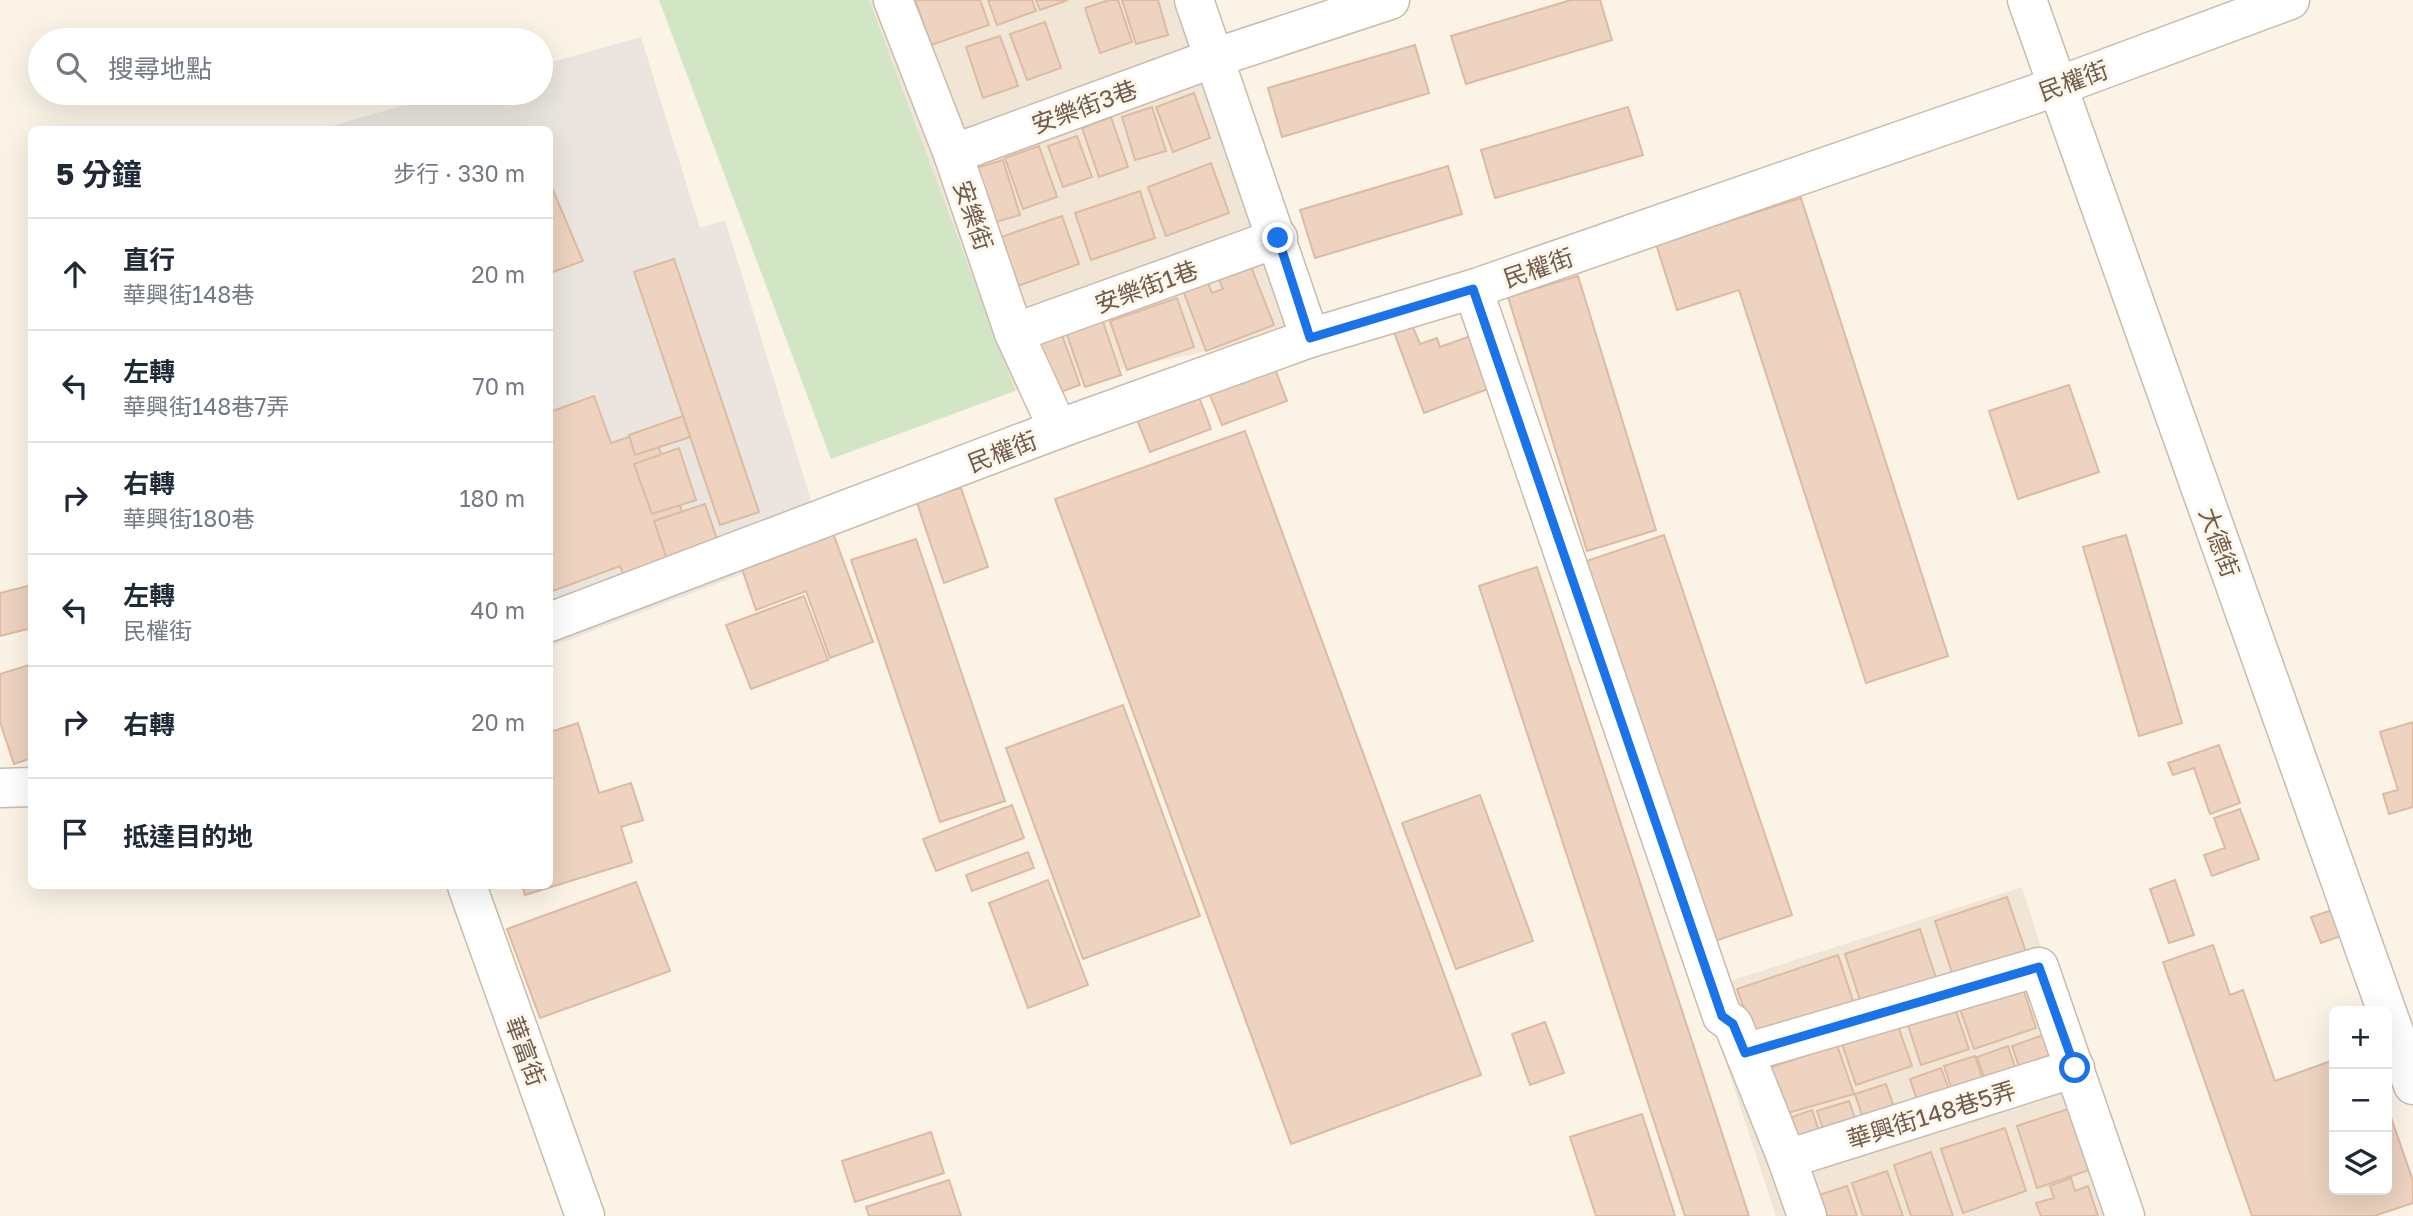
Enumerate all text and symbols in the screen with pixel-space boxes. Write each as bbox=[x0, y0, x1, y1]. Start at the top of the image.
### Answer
search box bbox=[28, 28, 553, 105]
icon: search bbox=[52, 48, 90, 86]
text: 搜尋地點 bbox=[108, 53, 212, 84]
street label: 民權街 bbox=[2034, 54, 2112, 106]
street label: 安樂街3巷 bbox=[1027, 74, 1141, 138]
text: 5 分鐘 bbox=[56, 156, 142, 192]
text: 步行 · 330 m bbox=[393, 159, 525, 187]
street label: 安樂街 bbox=[949, 176, 999, 254]
route end bbox=[1262, 222, 1293, 253]
street label: 民權街 bbox=[1499, 242, 1577, 292]
text: 直行 bbox=[123, 244, 175, 275]
street label: 安樂街1巷 bbox=[1090, 254, 1202, 318]
icon: ahead bbox=[56, 255, 94, 293]
text: 20 m bbox=[471, 260, 525, 288]
text: 華興街148巷 bbox=[123, 280, 254, 308]
text: 左轉 bbox=[123, 356, 175, 387]
icon: left bbox=[56, 367, 94, 405]
text: 70 m bbox=[472, 372, 525, 400]
text: 華興街148巷7弄 bbox=[123, 392, 289, 420]
street label: 民權街 bbox=[963, 425, 1041, 477]
text: 右轉 bbox=[123, 468, 175, 499]
icon: right bbox=[56, 479, 94, 517]
text: 180 m bbox=[459, 484, 525, 512]
street label: 大德街 bbox=[2194, 503, 2246, 581]
text: 華興街180巷 bbox=[123, 504, 254, 532]
text: 左轉 bbox=[123, 580, 175, 611]
icon: left bbox=[56, 591, 94, 629]
text: 40 m bbox=[471, 596, 525, 624]
text: 民權街 bbox=[123, 616, 192, 644]
icon: right bbox=[56, 703, 94, 741]
text: 20 m bbox=[471, 708, 525, 736]
text: 右轉 bbox=[123, 709, 175, 740]
icon: arrive bbox=[56, 815, 94, 853]
text: 抵達目的地 bbox=[123, 821, 253, 852]
map controls bbox=[2329, 1006, 2392, 1195]
button: + bbox=[2329, 1006, 2392, 1069]
street label: 華富街 bbox=[500, 1012, 552, 1090]
route start bbox=[2059, 1052, 2090, 1083]
button: − bbox=[2329, 1069, 2392, 1132]
street label: 華興街148巷5弄 bbox=[1843, 1075, 2019, 1153]
button: layers bbox=[2329, 1132, 2392, 1195]

